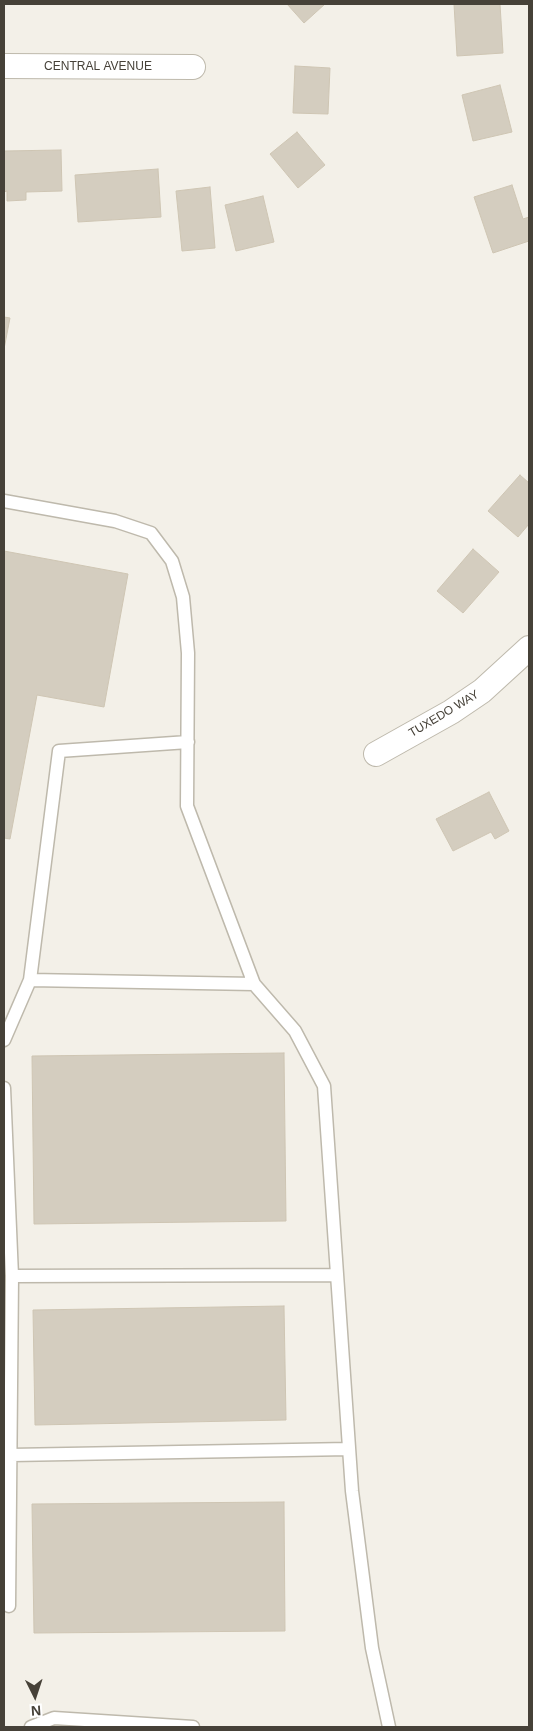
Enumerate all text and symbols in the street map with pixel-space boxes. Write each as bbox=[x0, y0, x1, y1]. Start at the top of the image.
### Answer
street label: CENTRAL AVENUE bbox=[44, 60, 152, 74]
street label: TUXEDO WAY bbox=[406, 687, 482, 741]
north arrow bbox=[10, 1671, 60, 1721]
text: N bbox=[30, 1703, 42, 1719]

